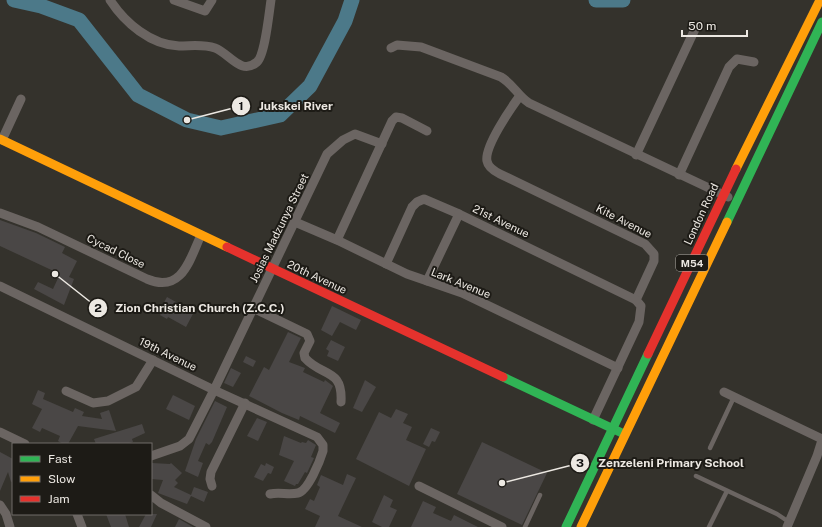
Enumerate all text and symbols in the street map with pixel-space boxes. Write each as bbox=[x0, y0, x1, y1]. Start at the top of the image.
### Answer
scale bar bbox=[682, 12, 747, 38]
text: 50 m bbox=[688, 19, 716, 33]
callout: Jukskei River bbox=[231, 94, 341, 118]
text: 1 bbox=[238, 99, 244, 113]
text: Jukskei River bbox=[259, 99, 333, 113]
street label: Josias Madzunya Street bbox=[247, 172, 311, 284]
street label: London Road bbox=[681, 181, 721, 247]
street label: 21st Avenue bbox=[471, 202, 531, 240]
street label: Kite Avenue bbox=[594, 202, 654, 240]
street label: Cycad Close bbox=[85, 232, 147, 270]
road number: M54 bbox=[676, 255, 708, 271]
street label: 20th Avenue bbox=[285, 258, 349, 296]
street label: Lark Avenue bbox=[429, 266, 493, 300]
callout: Zion Christian Church (Z.C.C.) bbox=[88, 296, 293, 320]
text: 2 bbox=[94, 301, 102, 315]
text: Zion Christian Church (Z.C.C.) bbox=[115, 301, 285, 315]
street label: 19th Avenue bbox=[137, 335, 199, 373]
legend bbox=[12, 443, 152, 515]
callout: Zenzeleni Primary School bbox=[570, 451, 752, 475]
text: Fast bbox=[48, 452, 73, 466]
text: 3 bbox=[576, 456, 584, 470]
text: Zenzeleni Primary School bbox=[598, 456, 744, 470]
text: Slow bbox=[48, 472, 76, 486]
text: Jam bbox=[48, 492, 70, 506]

